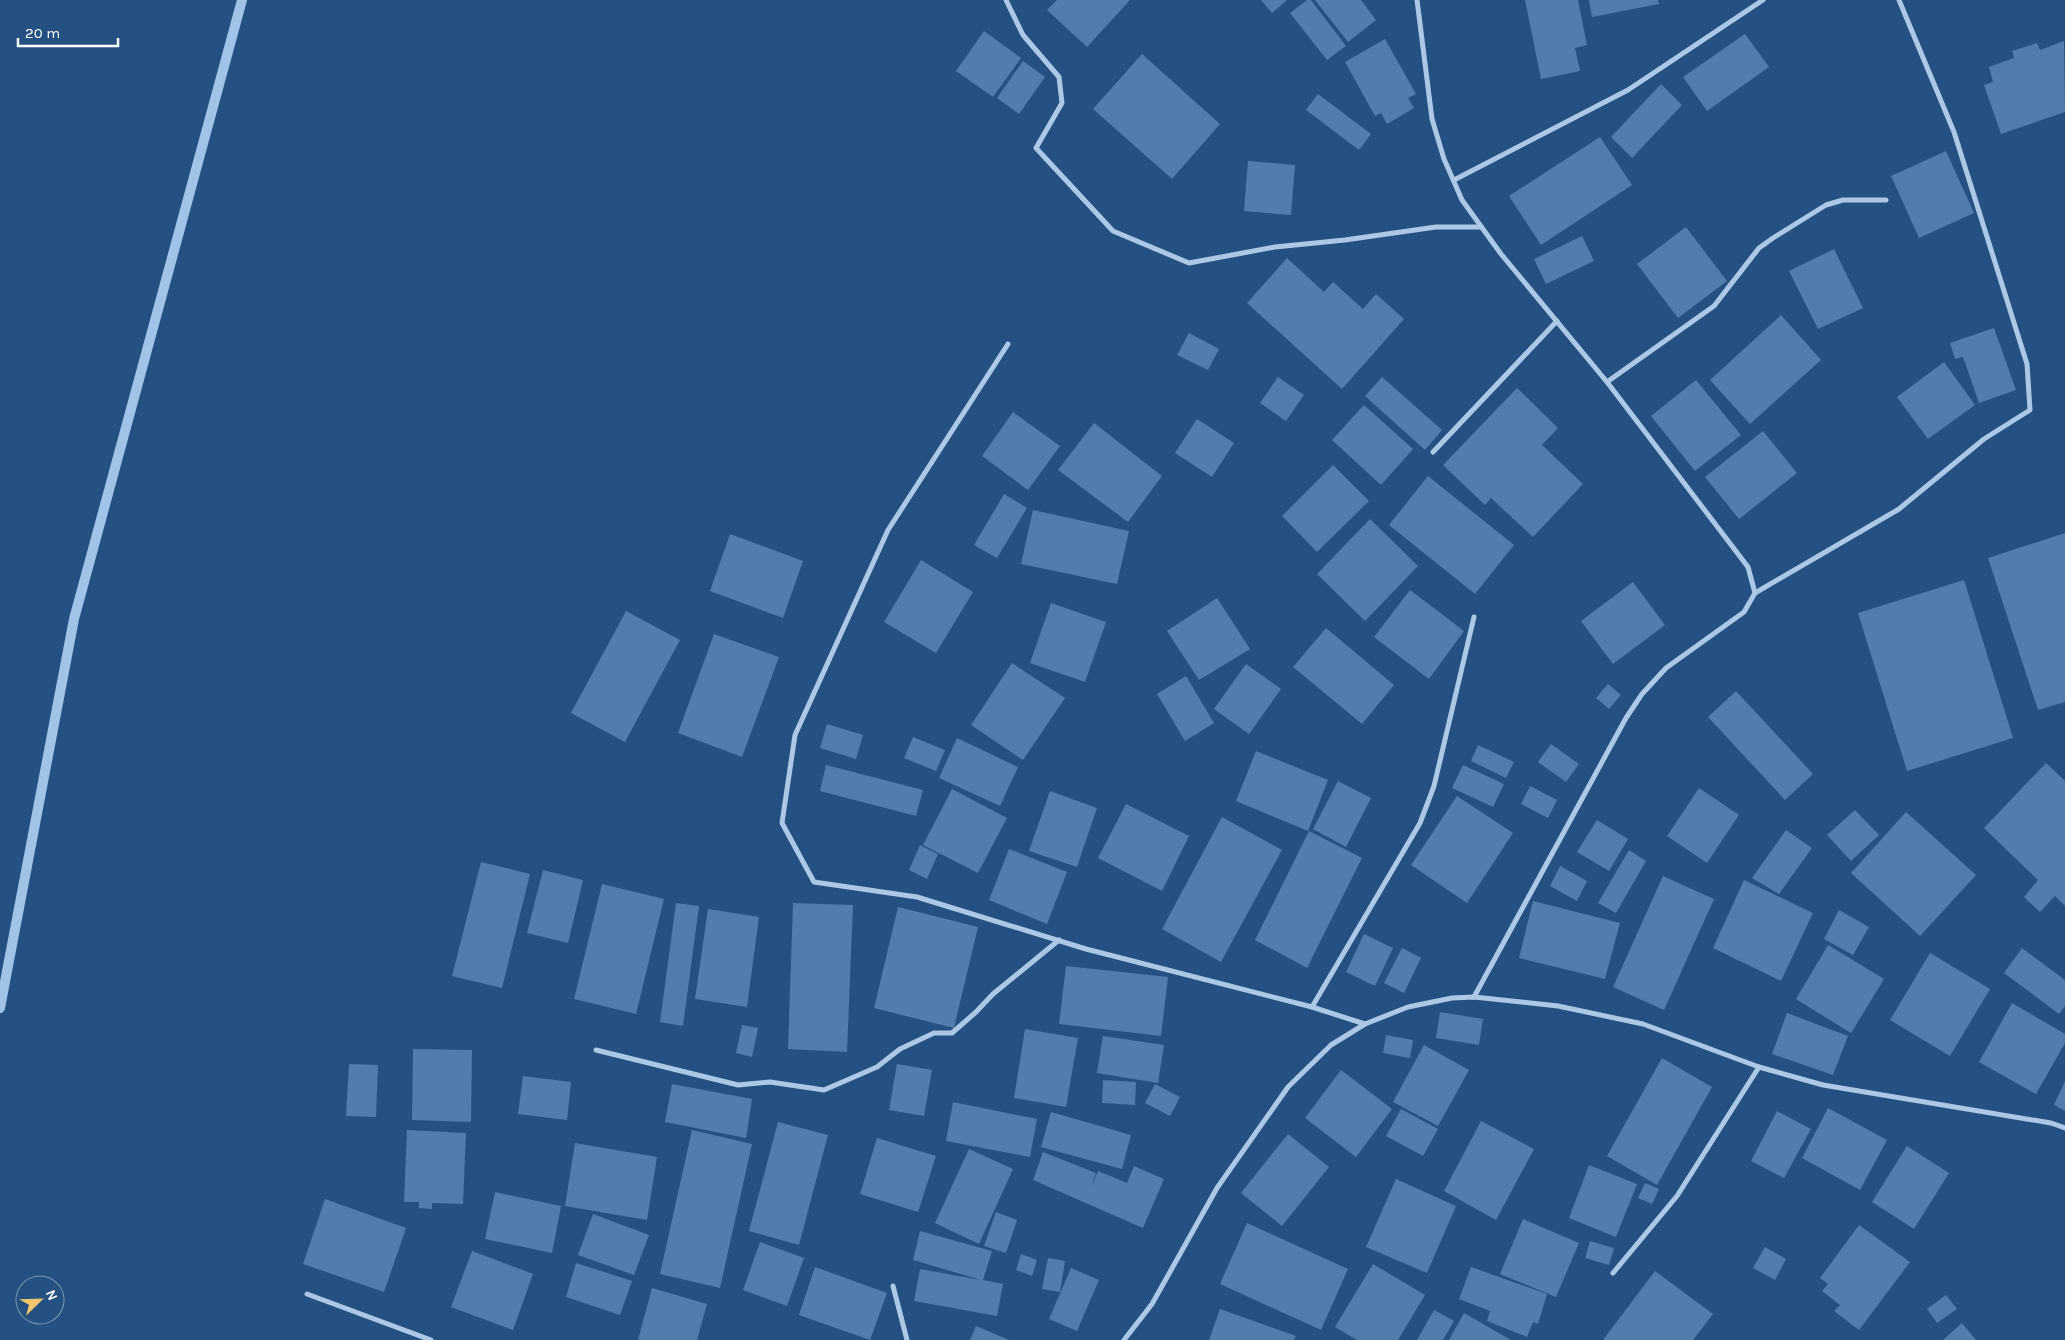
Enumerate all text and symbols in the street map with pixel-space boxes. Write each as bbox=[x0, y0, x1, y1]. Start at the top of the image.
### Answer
scale bar bbox=[18, 15, 118, 47]
text: 20 m bbox=[25, 24, 60, 42]
north arrow bbox=[15, 1275, 65, 1325]
text: N bbox=[42, 1287, 61, 1303]

